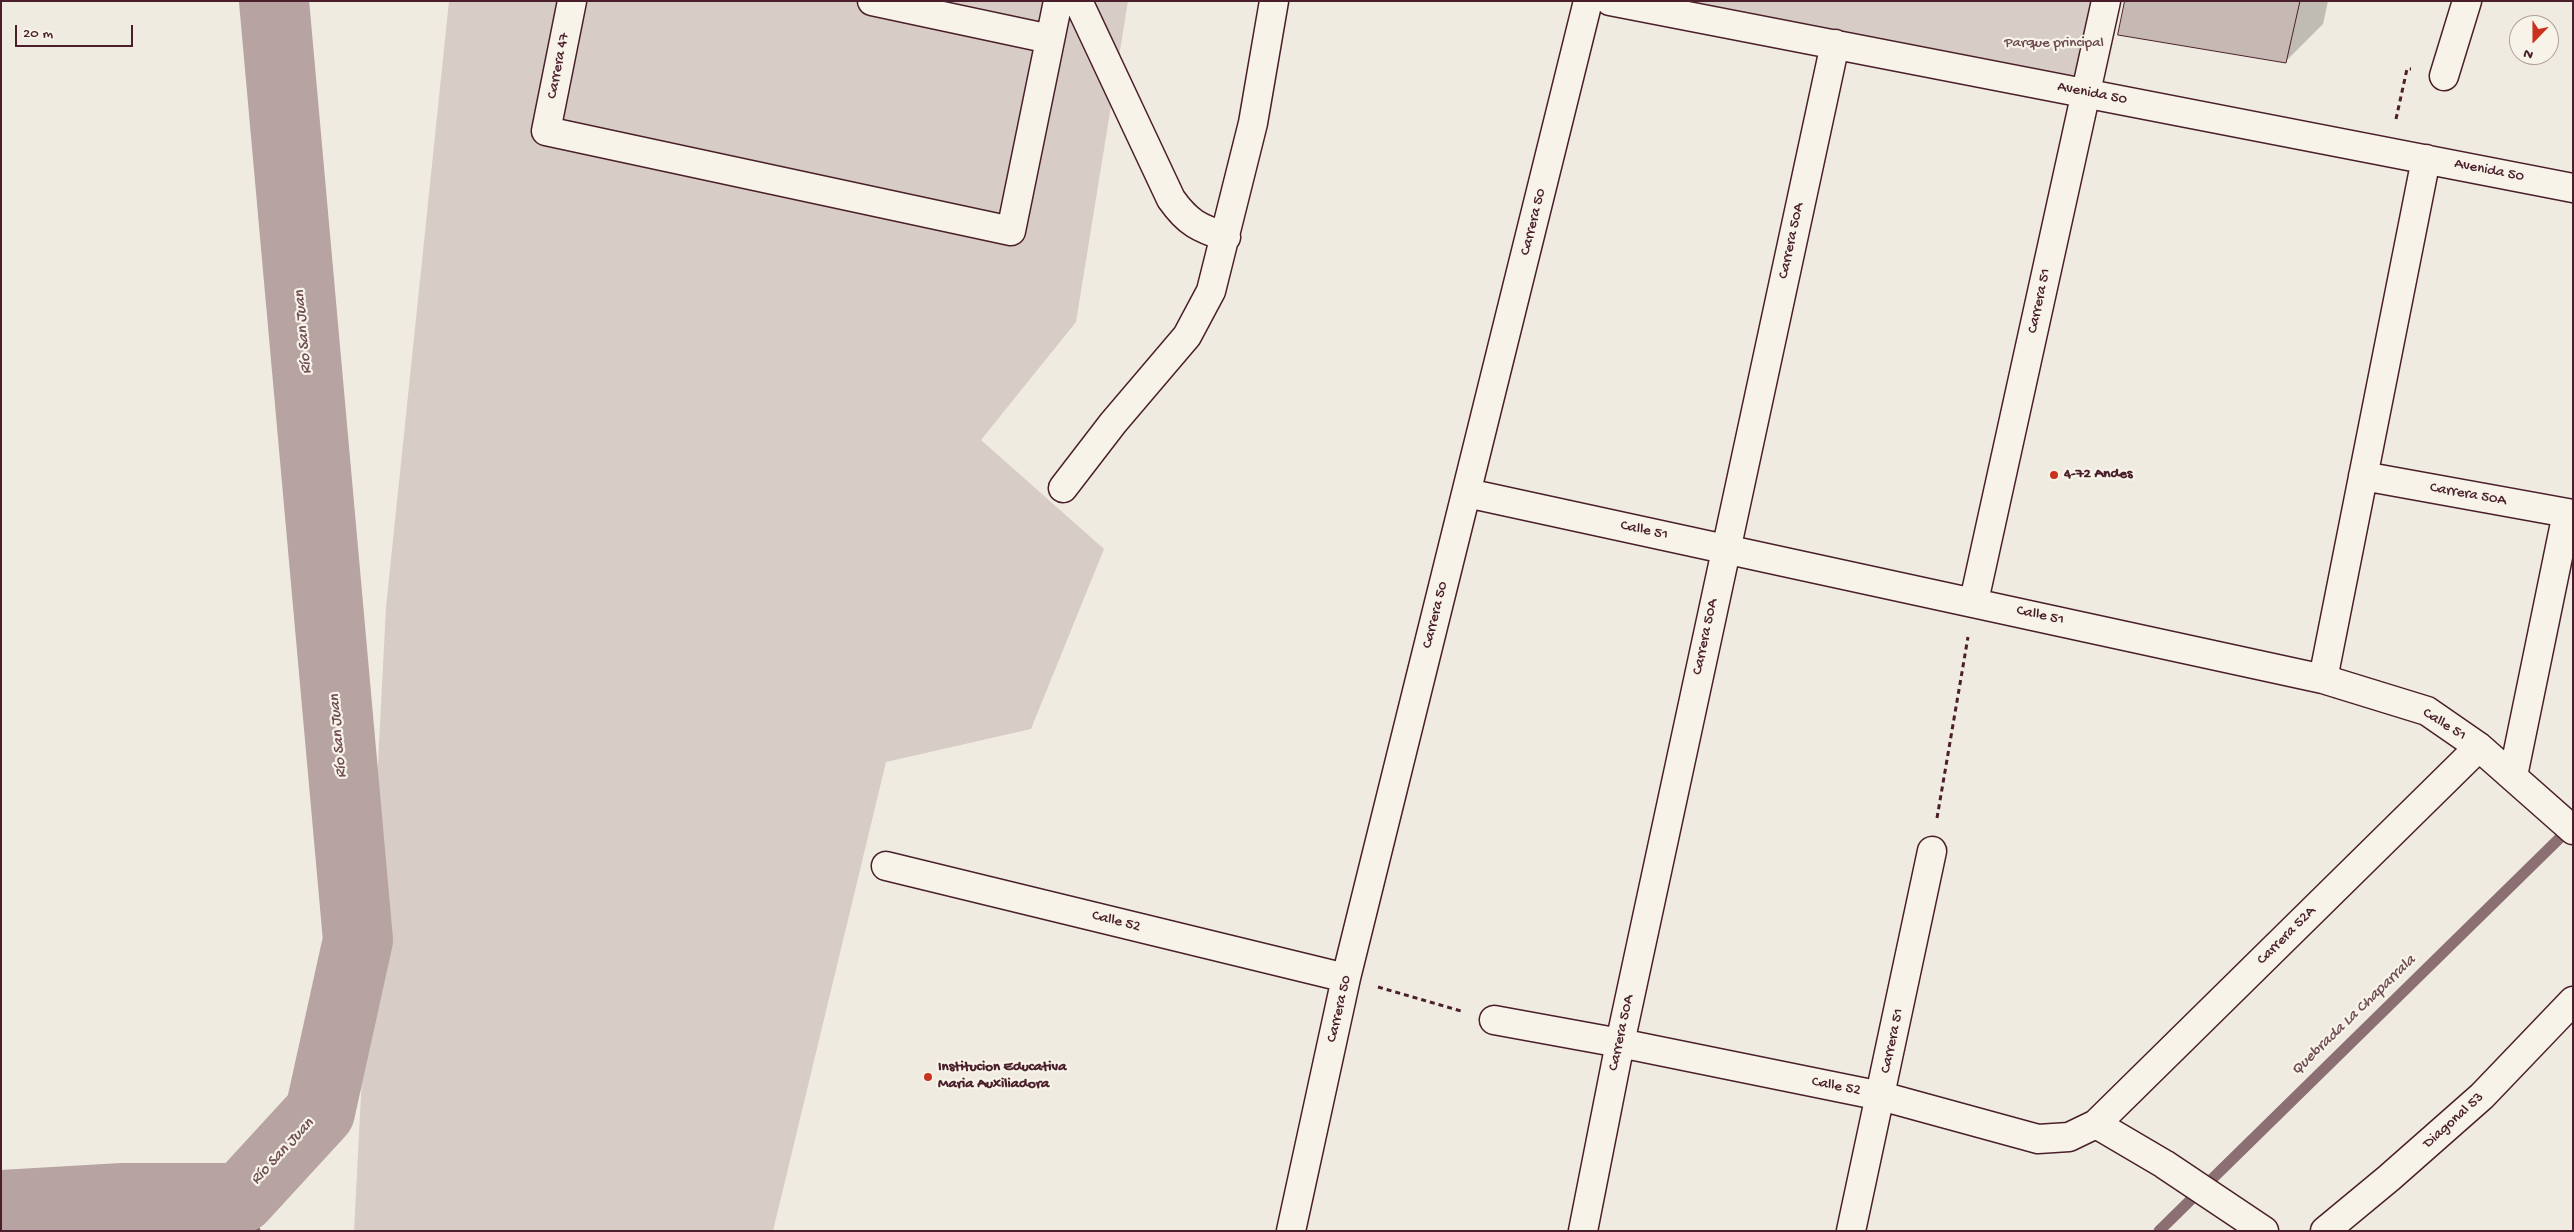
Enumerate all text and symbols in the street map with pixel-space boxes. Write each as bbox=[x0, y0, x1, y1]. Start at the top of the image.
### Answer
scale bar bbox=[18, 15, 135, 47]
north arrow bbox=[2509, 15, 2559, 65]
text: 20 m bbox=[23, 25, 53, 43]
street label: Carrera 47 bbox=[544, 31, 574, 101]
park label: Parque principal bbox=[2004, 35, 2104, 53]
text: N bbox=[2521, 44, 2536, 63]
street label: Avenida 50 bbox=[2056, 78, 2128, 110]
street label: Avenida 50 bbox=[2453, 155, 2525, 187]
street label: Carrera 50 bbox=[1517, 187, 1551, 257]
street label: Carrera 50A bbox=[1775, 201, 1809, 281]
street label: Carrera 51 bbox=[2024, 267, 2056, 335]
water label: Río San Juan bbox=[291, 289, 317, 375]
place label: 4-72 Andes bbox=[2064, 466, 2133, 484]
marker: 4-72 Andes bbox=[2048, 469, 2060, 481]
street label: Carrera 50A bbox=[2428, 479, 2508, 511]
street label: Calle 51 bbox=[1619, 517, 1669, 545]
street label: Carrera 50 bbox=[1419, 580, 1453, 650]
street label: Carrera 50A bbox=[1689, 597, 1723, 677]
street label: Calle 51 bbox=[2015, 602, 2065, 630]
water label: Río San Juan bbox=[326, 693, 352, 779]
street label: Calle 51 bbox=[2419, 705, 2469, 745]
street label: Carrera 52A bbox=[2254, 903, 2320, 969]
street label: Calle 52 bbox=[1090, 907, 1142, 937]
water label: Quebrada La Chaparrala bbox=[2288, 952, 2420, 1080]
street label: Carrera 50 bbox=[1324, 974, 1356, 1044]
street label: Carrera 50A bbox=[1605, 993, 1639, 1073]
street label: Carrera 51 bbox=[1877, 1007, 1909, 1075]
place label: Institucion Educativa Maria Auxiliadora bbox=[938, 1059, 1067, 1094]
marker: Institucion Educativa Maria Auxiliadora bbox=[922, 1071, 934, 1083]
street label: Calle 52 bbox=[1810, 1073, 1862, 1101]
street label: Diagonal 53 bbox=[2420, 1089, 2488, 1153]
water label: Río San Juan bbox=[247, 1115, 319, 1189]

